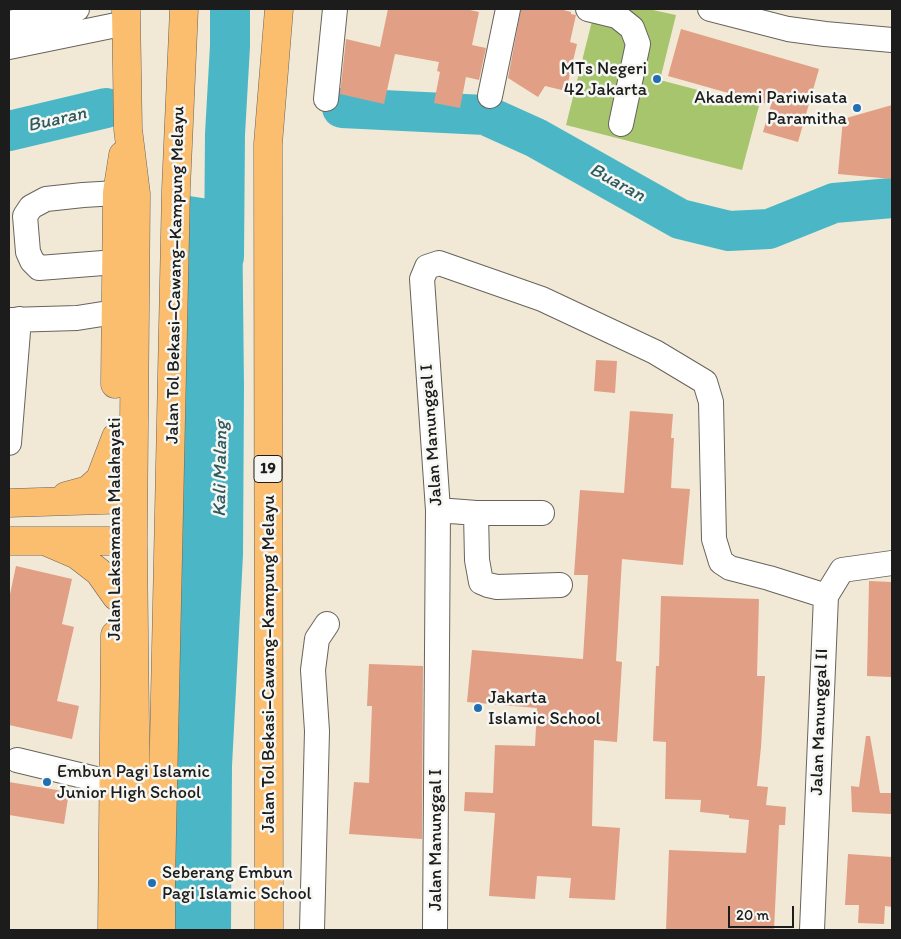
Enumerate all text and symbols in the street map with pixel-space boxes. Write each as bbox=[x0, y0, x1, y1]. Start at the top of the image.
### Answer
place label: MTs Negeri 42 Jakarta bbox=[561, 58, 647, 100]
marker: MTs Negeri 42 Jakarta bbox=[651, 73, 663, 85]
place label: Akademi Pariwisata Paramitha bbox=[694, 87, 847, 130]
water label: Buaran bbox=[25, 102, 89, 138]
marker: Akademi Pariwisata Paramitha bbox=[851, 102, 863, 114]
street label: Jalan Tol Bekasi–Cawang–Kampung Melayu bbox=[162, 106, 190, 444]
water label: Buaran bbox=[585, 159, 649, 207]
street label: Jalan Manunggal I bbox=[416, 363, 448, 507]
street label: Jalan Laksamana Malahayati bbox=[104, 417, 126, 641]
water label: Kali Malang bbox=[209, 421, 233, 517]
road number: 19 bbox=[254, 456, 282, 482]
street label: Jalan Tol Bekasi–Cawang–Kampung Melayu bbox=[258, 495, 280, 833]
street label: Jalan Manunggal II bbox=[807, 648, 833, 796]
place label: Jakarta Islamic School bbox=[488, 687, 601, 730]
marker: Jakarta Islamic School bbox=[472, 702, 484, 714]
place label: Embun Pagi Islamic Junior High School bbox=[57, 761, 210, 804]
street label: Jalan Manunggal I bbox=[425, 769, 447, 911]
marker: Embun Pagi Islamic Junior High School bbox=[41, 776, 53, 788]
place label: Seberang Embun Pagi Islamic School bbox=[162, 862, 312, 904]
marker: Seberang Embun Pagi Islamic School bbox=[146, 877, 158, 889]
scale bar bbox=[731, 896, 797, 928]
text: 20 m bbox=[736, 906, 769, 924]

